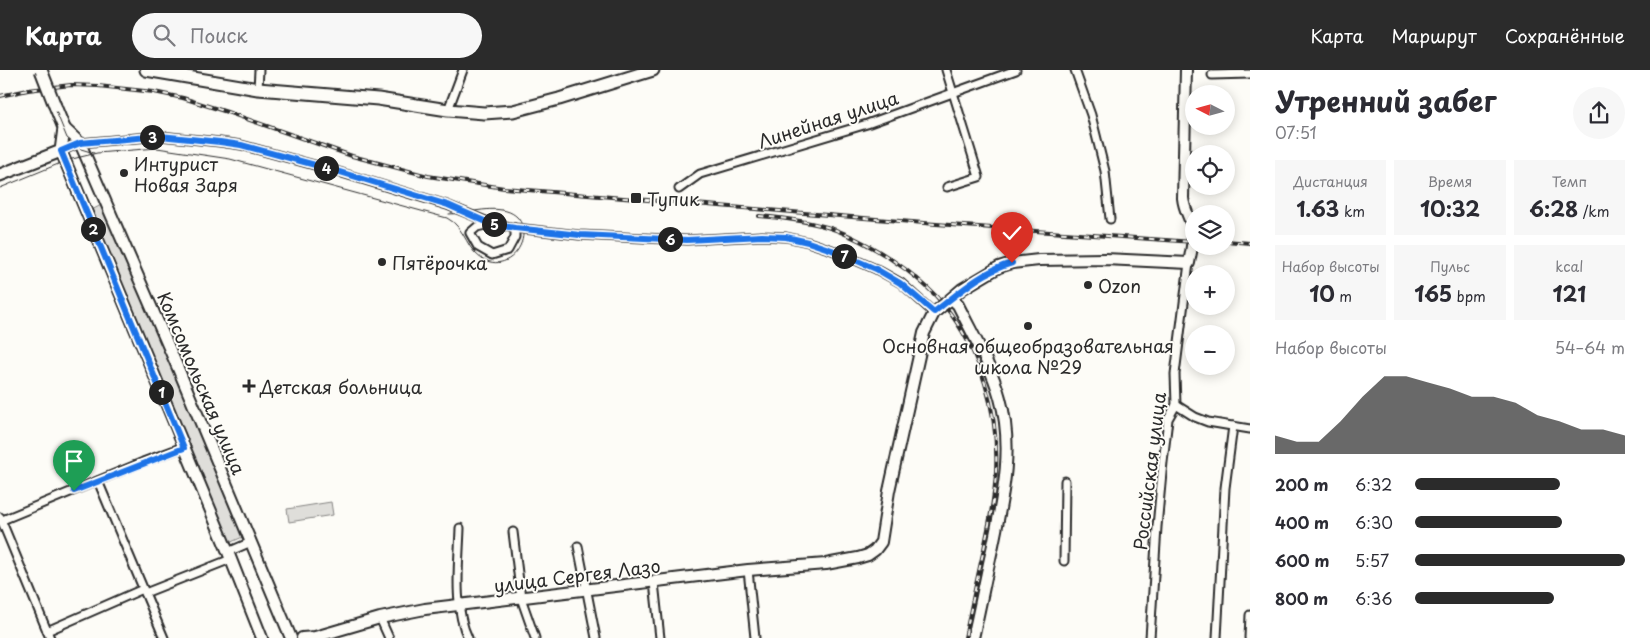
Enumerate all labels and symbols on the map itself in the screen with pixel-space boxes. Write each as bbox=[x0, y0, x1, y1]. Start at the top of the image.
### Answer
street label: Линейная улица bbox=[754, 83, 902, 154]
north arrow bbox=[1185, 85, 1235, 135]
pin: 3 bbox=[140, 124, 164, 150]
place label: Интурист Новая Заря bbox=[134, 150, 238, 198]
pin: 4 bbox=[314, 156, 338, 180]
marker: Интурист Новая Заря bbox=[118, 167, 130, 179]
place label: Тупик bbox=[647, 185, 700, 212]
marker: Тупик bbox=[629, 191, 643, 205]
pin: 5 bbox=[482, 212, 506, 236]
pin bbox=[991, 212, 1033, 263]
pin: 2 bbox=[80, 216, 106, 242]
pin: 6 bbox=[658, 226, 682, 252]
pin: 7 bbox=[832, 244, 856, 268]
place label: Пятёрочка bbox=[392, 249, 488, 276]
marker: Пятёрочка bbox=[376, 256, 388, 268]
place label: Ozon bbox=[1098, 272, 1141, 299]
marker: Ozon bbox=[1082, 279, 1094, 291]
street label: Комсомольская улица bbox=[151, 287, 253, 479]
marker: Основная общеобразовательная школа №29 bbox=[1022, 320, 1034, 332]
place label: Основная общеобразовательная школа №29 bbox=[882, 332, 1174, 380]
place label: Детская больница bbox=[259, 373, 423, 400]
marker: Детская больница bbox=[242, 379, 256, 393]
pin: 1 bbox=[148, 380, 174, 404]
street label: Российская улица bbox=[1126, 390, 1172, 551]
pin bbox=[53, 440, 95, 491]
street label: улица Сергея Лазо bbox=[492, 551, 662, 599]

